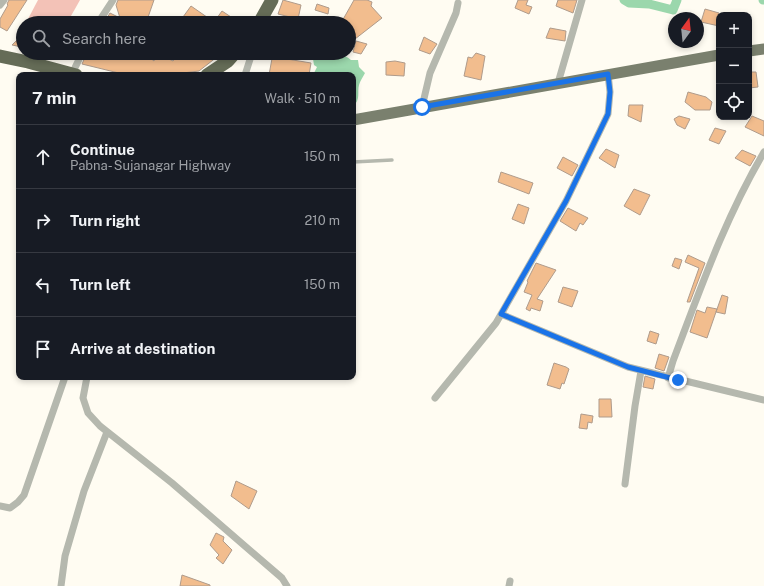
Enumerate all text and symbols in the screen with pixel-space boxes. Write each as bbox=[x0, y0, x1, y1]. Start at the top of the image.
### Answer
north arrow bbox=[668, 12, 704, 48]
map controls bbox=[716, 12, 752, 120]
button: + bbox=[716, 12, 752, 48]
search box bbox=[16, 16, 356, 60]
icon: search bbox=[30, 27, 52, 49]
text: Search here bbox=[62, 30, 146, 47]
button: − bbox=[716, 48, 752, 84]
button: locate bbox=[716, 84, 752, 120]
text: 7 min bbox=[32, 88, 76, 108]
text: Walk · 510 m bbox=[265, 91, 340, 106]
route start bbox=[413, 98, 431, 116]
text: Continue bbox=[70, 141, 135, 158]
icon: ahead bbox=[32, 146, 54, 168]
text: 150 m bbox=[304, 149, 340, 164]
text: Pabna- Sujanagar Highway bbox=[70, 158, 231, 173]
icon: right bbox=[32, 210, 54, 232]
text: Turn right bbox=[70, 212, 140, 229]
text: 210 m bbox=[305, 213, 340, 228]
icon: left bbox=[32, 274, 54, 296]
text: Turn left bbox=[70, 276, 131, 293]
text: 150 m bbox=[304, 277, 340, 292]
icon: arrive bbox=[32, 338, 54, 360]
text: Arrive at destination bbox=[70, 340, 215, 357]
route end bbox=[669, 371, 687, 389]

